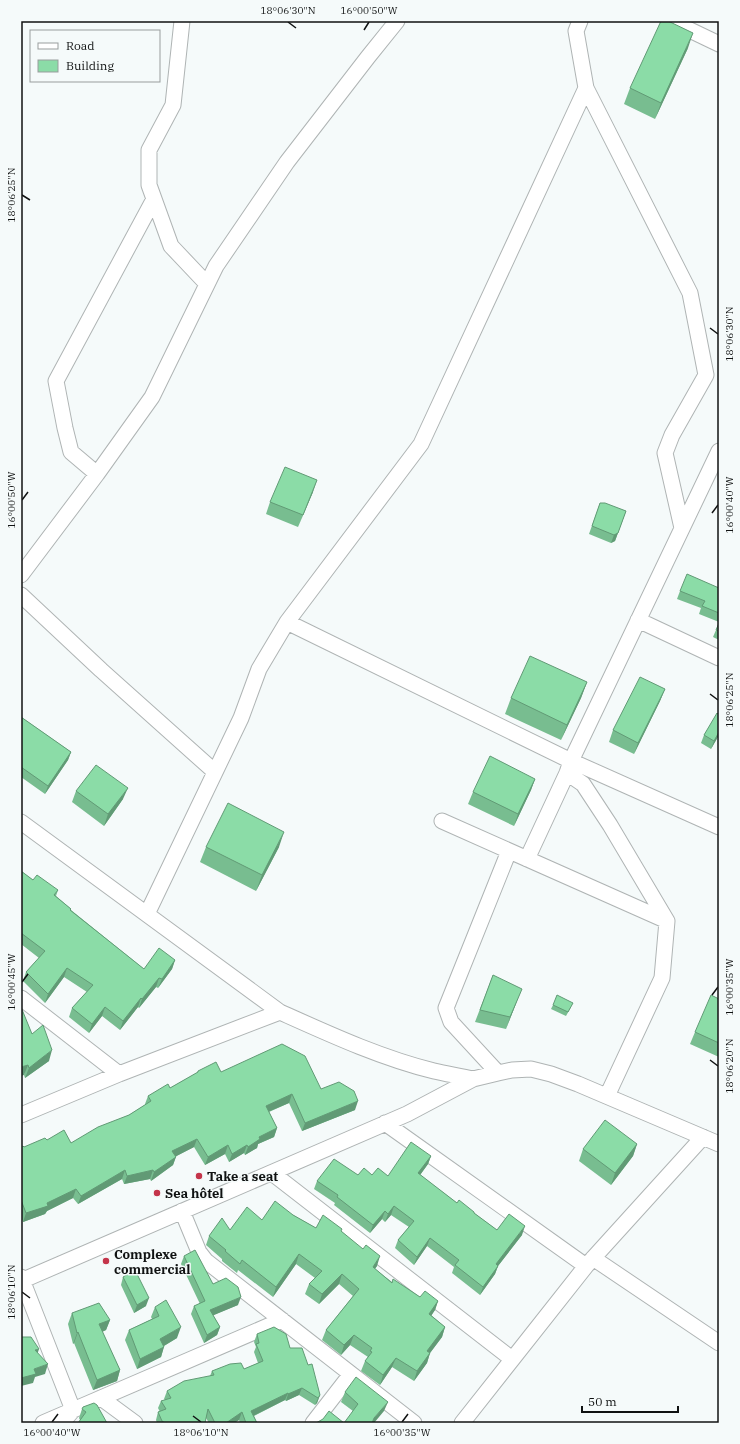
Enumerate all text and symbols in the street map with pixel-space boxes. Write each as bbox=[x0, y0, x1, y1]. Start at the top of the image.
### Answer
text: 18°06'30"N bbox=[261, 4, 316, 17]
text: 16°00'50"W bbox=[340, 4, 398, 17]
legend bbox=[30, 30, 160, 82]
text: Road bbox=[66, 38, 95, 53]
text: Building bbox=[66, 58, 114, 73]
text: 18°06'25"N bbox=[5, 167, 18, 223]
text: 18°06'30"N bbox=[723, 306, 736, 362]
text: 16°00'50"W bbox=[5, 471, 18, 529]
text: 16°00'40"W bbox=[723, 476, 736, 534]
text: 18°06'25"N bbox=[723, 672, 736, 728]
text: 16°00'45"W bbox=[5, 953, 18, 1011]
text: 16°00'35"W bbox=[723, 958, 736, 1016]
text: 18°06'20"N bbox=[723, 1038, 736, 1094]
place label: Take a seat bbox=[207, 1168, 278, 1185]
marker: Take a seat bbox=[194, 1171, 204, 1181]
place label: Sea hôtel bbox=[165, 1185, 224, 1202]
marker: Sea hôtel bbox=[152, 1188, 162, 1198]
place label: Complexe commercial bbox=[114, 1246, 190, 1278]
marker: Complexe commercial bbox=[101, 1256, 111, 1266]
text: 18°06'10"N bbox=[5, 1264, 18, 1320]
scale bar bbox=[582, 1388, 678, 1414]
text: 50 m bbox=[588, 1394, 617, 1409]
text: 16°00'40"W bbox=[23, 1426, 81, 1439]
text: 18°06'10"N bbox=[174, 1426, 229, 1439]
text: 16°00'35"W bbox=[373, 1426, 431, 1439]

